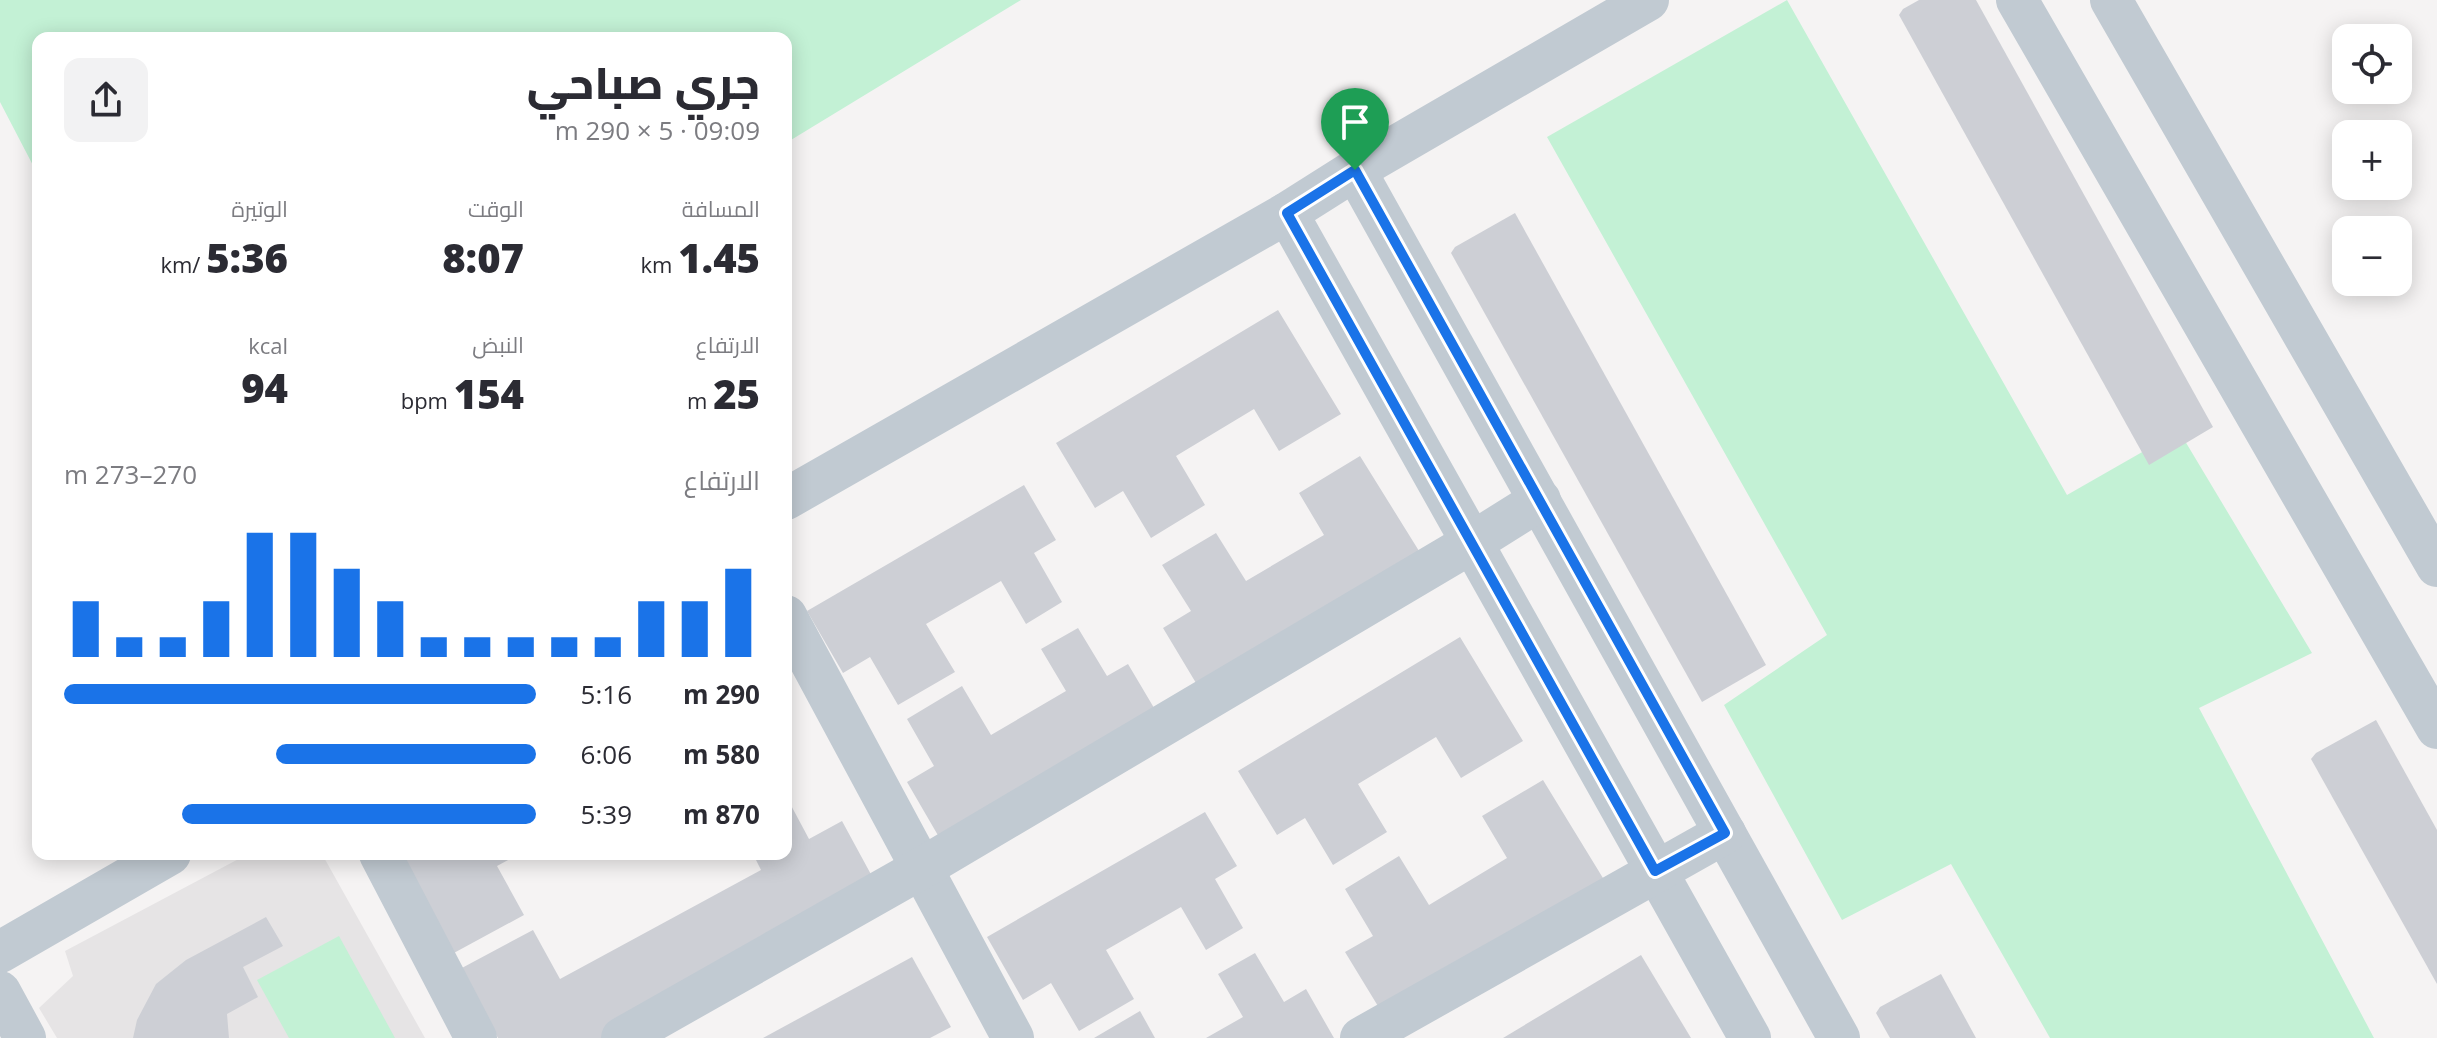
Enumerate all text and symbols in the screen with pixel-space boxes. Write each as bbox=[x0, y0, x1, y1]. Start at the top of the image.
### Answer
map controls bbox=[2332, 24, 2412, 296]
button: locate bbox=[2332, 24, 2412, 104]
text: جري صباحي bbox=[527, 52, 760, 112]
button: share bbox=[64, 58, 148, 142]
pin bbox=[1321, 88, 1389, 170]
icon: arrive bbox=[1333, 100, 1377, 144]
text: 09:09 · 5 × 290 m bbox=[555, 112, 760, 148]
button: + bbox=[2332, 120, 2412, 200]
text: الوتيرة bbox=[232, 193, 288, 223]
text: الوقت bbox=[468, 193, 524, 223]
text: المسافة bbox=[682, 193, 760, 223]
button: − bbox=[2332, 216, 2412, 296]
text: 5:36 bbox=[206, 230, 288, 285]
text: 8:07 bbox=[442, 230, 524, 285]
text: 1.45 bbox=[678, 230, 760, 285]
text: /km bbox=[160, 249, 206, 279]
text: km bbox=[640, 249, 678, 279]
text: النبض bbox=[472, 329, 524, 359]
text: الارتفاع bbox=[696, 329, 760, 359]
text: kcal bbox=[248, 330, 288, 360]
text: 94 bbox=[241, 360, 288, 415]
text: 154 bbox=[454, 366, 524, 421]
text: 25 bbox=[713, 366, 760, 421]
text: bpm bbox=[401, 385, 454, 415]
text: m bbox=[687, 385, 713, 415]
text: 270–273 m bbox=[64, 456, 197, 492]
text: الارتفاع bbox=[684, 462, 760, 498]
text: 5:16 bbox=[581, 676, 632, 712]
text: 290 m bbox=[683, 676, 760, 712]
text: 6:06 bbox=[581, 736, 632, 772]
text: 580 m bbox=[683, 736, 760, 772]
text: 5:39 bbox=[581, 796, 632, 832]
text: 870 m bbox=[683, 796, 760, 832]

